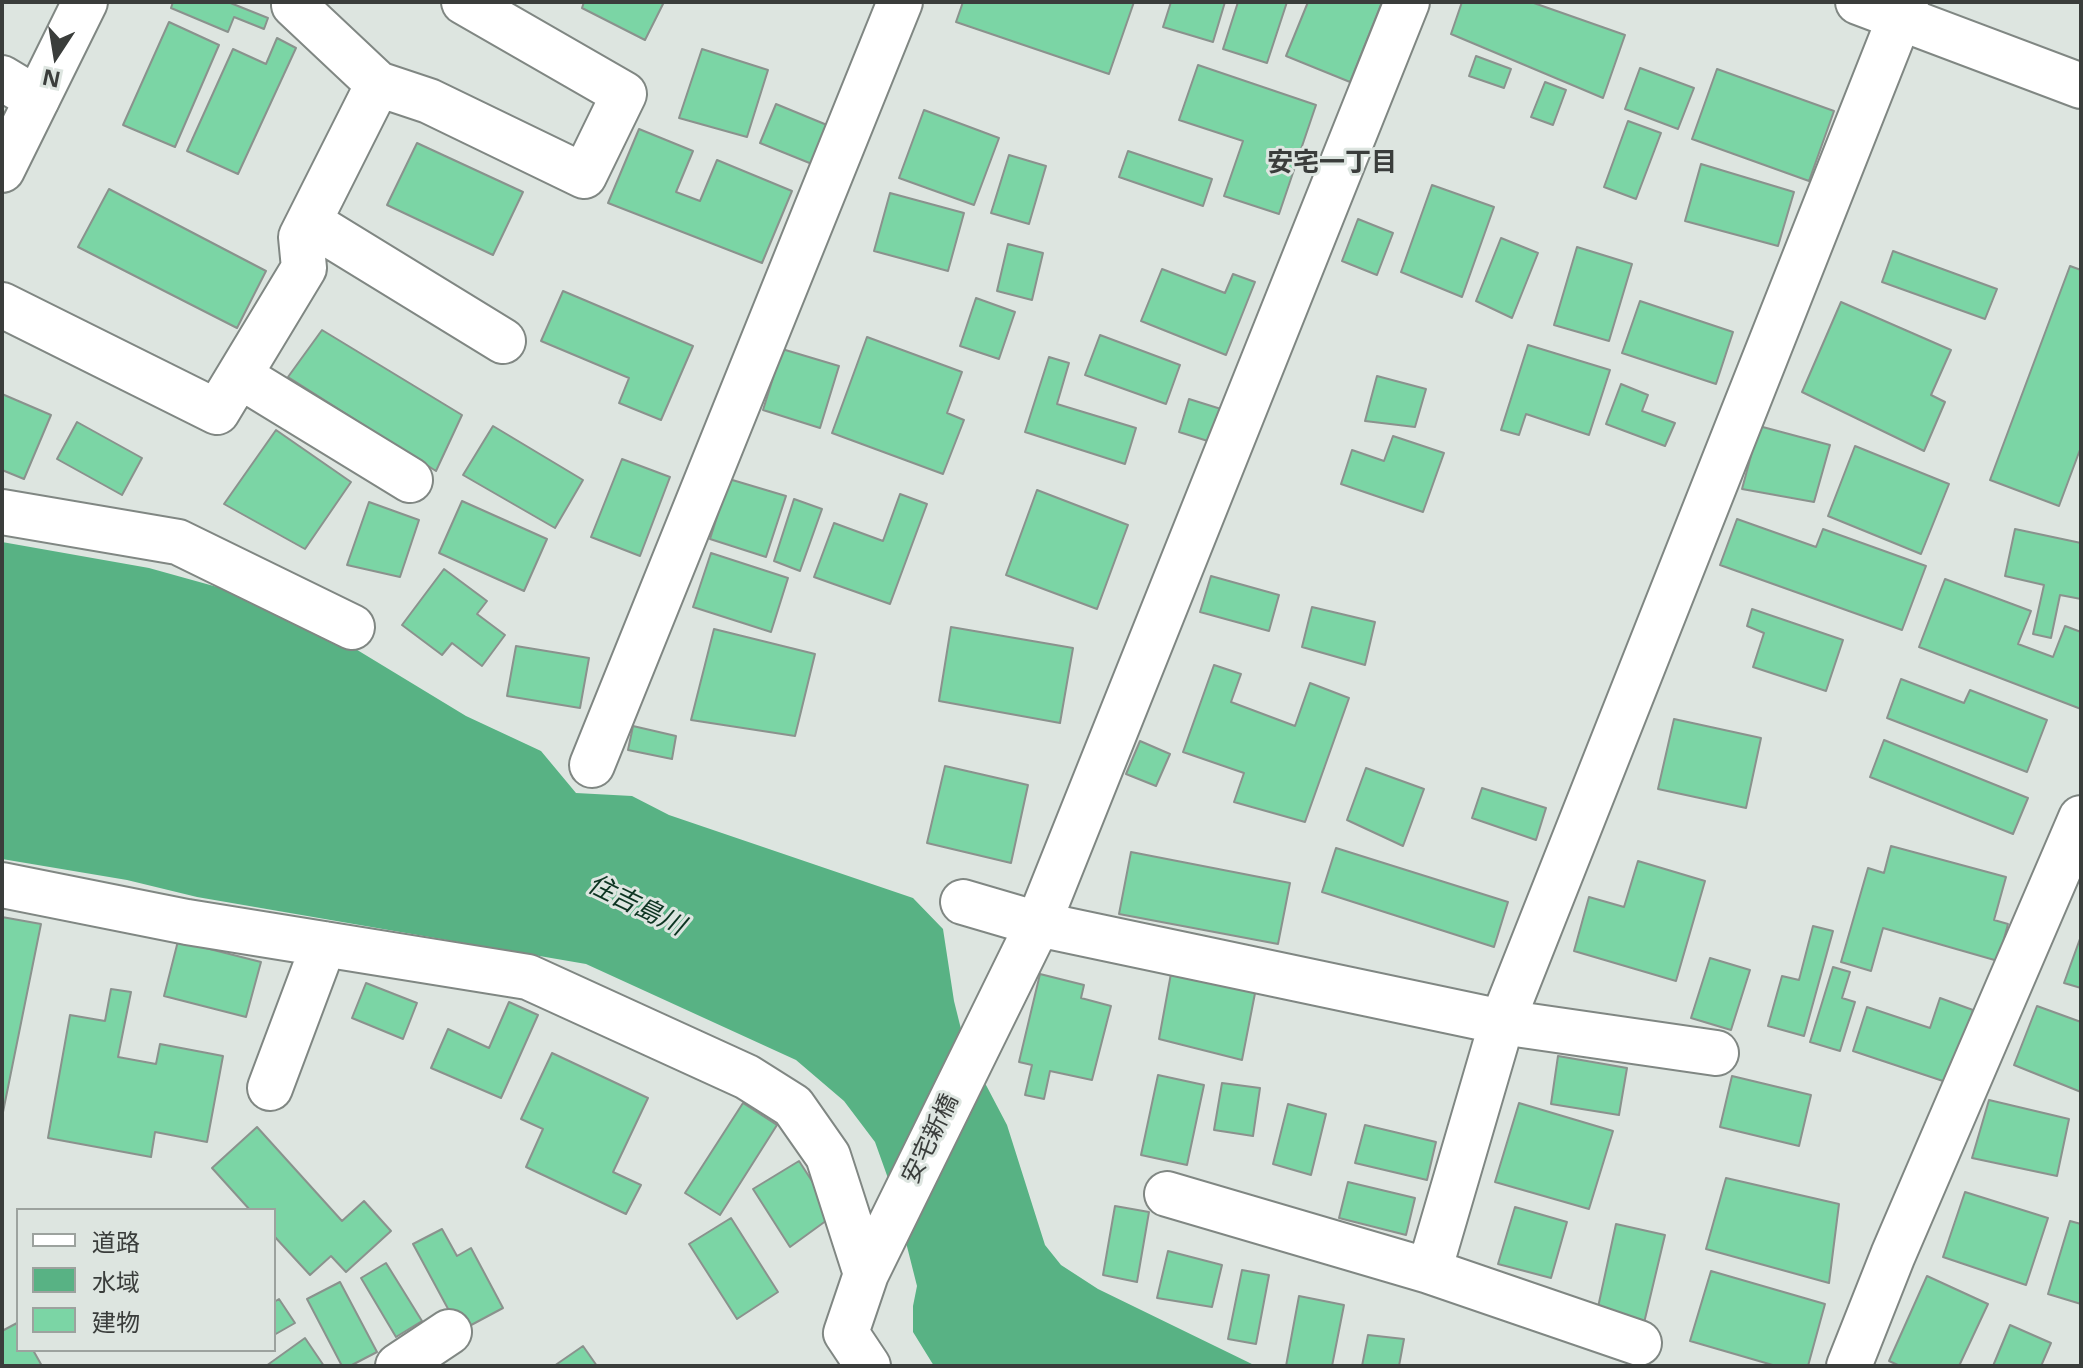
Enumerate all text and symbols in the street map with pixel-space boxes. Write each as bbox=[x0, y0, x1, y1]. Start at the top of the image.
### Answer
north arrow bbox=[16, 16, 96, 96]
text: N bbox=[39, 63, 63, 96]
district label: 安宅一丁目 bbox=[1267, 148, 1397, 180]
water label: 住吉島川 bbox=[582, 869, 690, 943]
street label: 安宅新橋 bbox=[897, 1090, 965, 1188]
legend bbox=[16, 1208, 276, 1352]
text: 道路 bbox=[92, 1225, 140, 1258]
text: 水域 bbox=[92, 1265, 140, 1298]
text: 建物 bbox=[92, 1305, 140, 1338]

